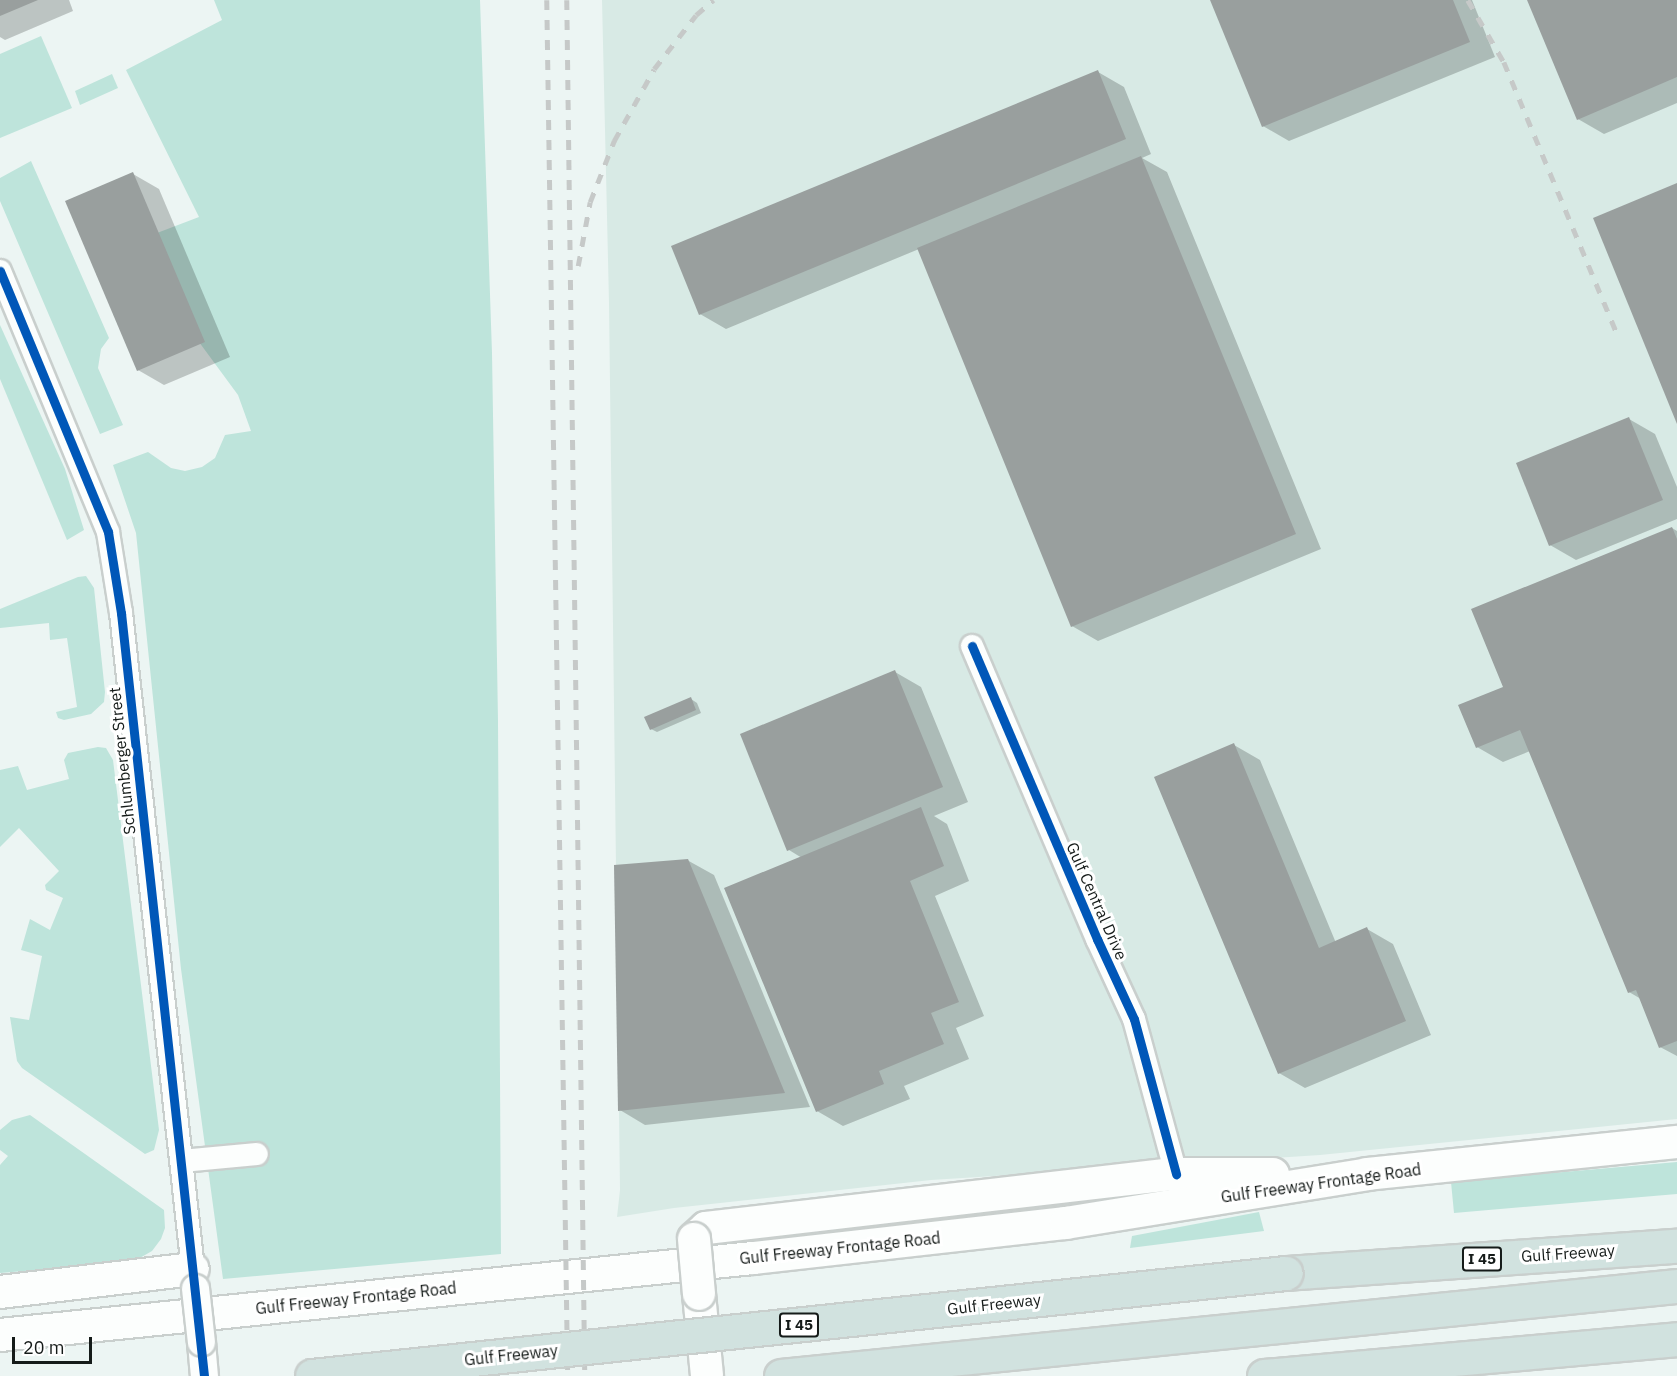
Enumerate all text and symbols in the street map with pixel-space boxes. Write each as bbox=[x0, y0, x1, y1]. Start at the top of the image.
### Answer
street label: Schlumberger Street bbox=[105, 686, 139, 836]
street label: Gulf Central Drive bbox=[1062, 839, 1132, 963]
street label: Gulf Freeway Frontage Road bbox=[1220, 1159, 1422, 1207]
street label: Gulf Freeway Frontage Road bbox=[738, 1228, 942, 1268]
street label: Gulf Freeway bbox=[1520, 1240, 1616, 1266]
road number: I 45 bbox=[1461, 1247, 1503, 1271]
street label: Gulf Freeway Frontage Road bbox=[254, 1278, 458, 1318]
street label: Gulf Freeway bbox=[946, 1290, 1042, 1318]
road number: I 45 bbox=[778, 1313, 820, 1337]
scale bar bbox=[15, 1325, 94, 1363]
text: 20 m bbox=[23, 1336, 65, 1359]
street label: Gulf Freeway bbox=[463, 1341, 559, 1369]

